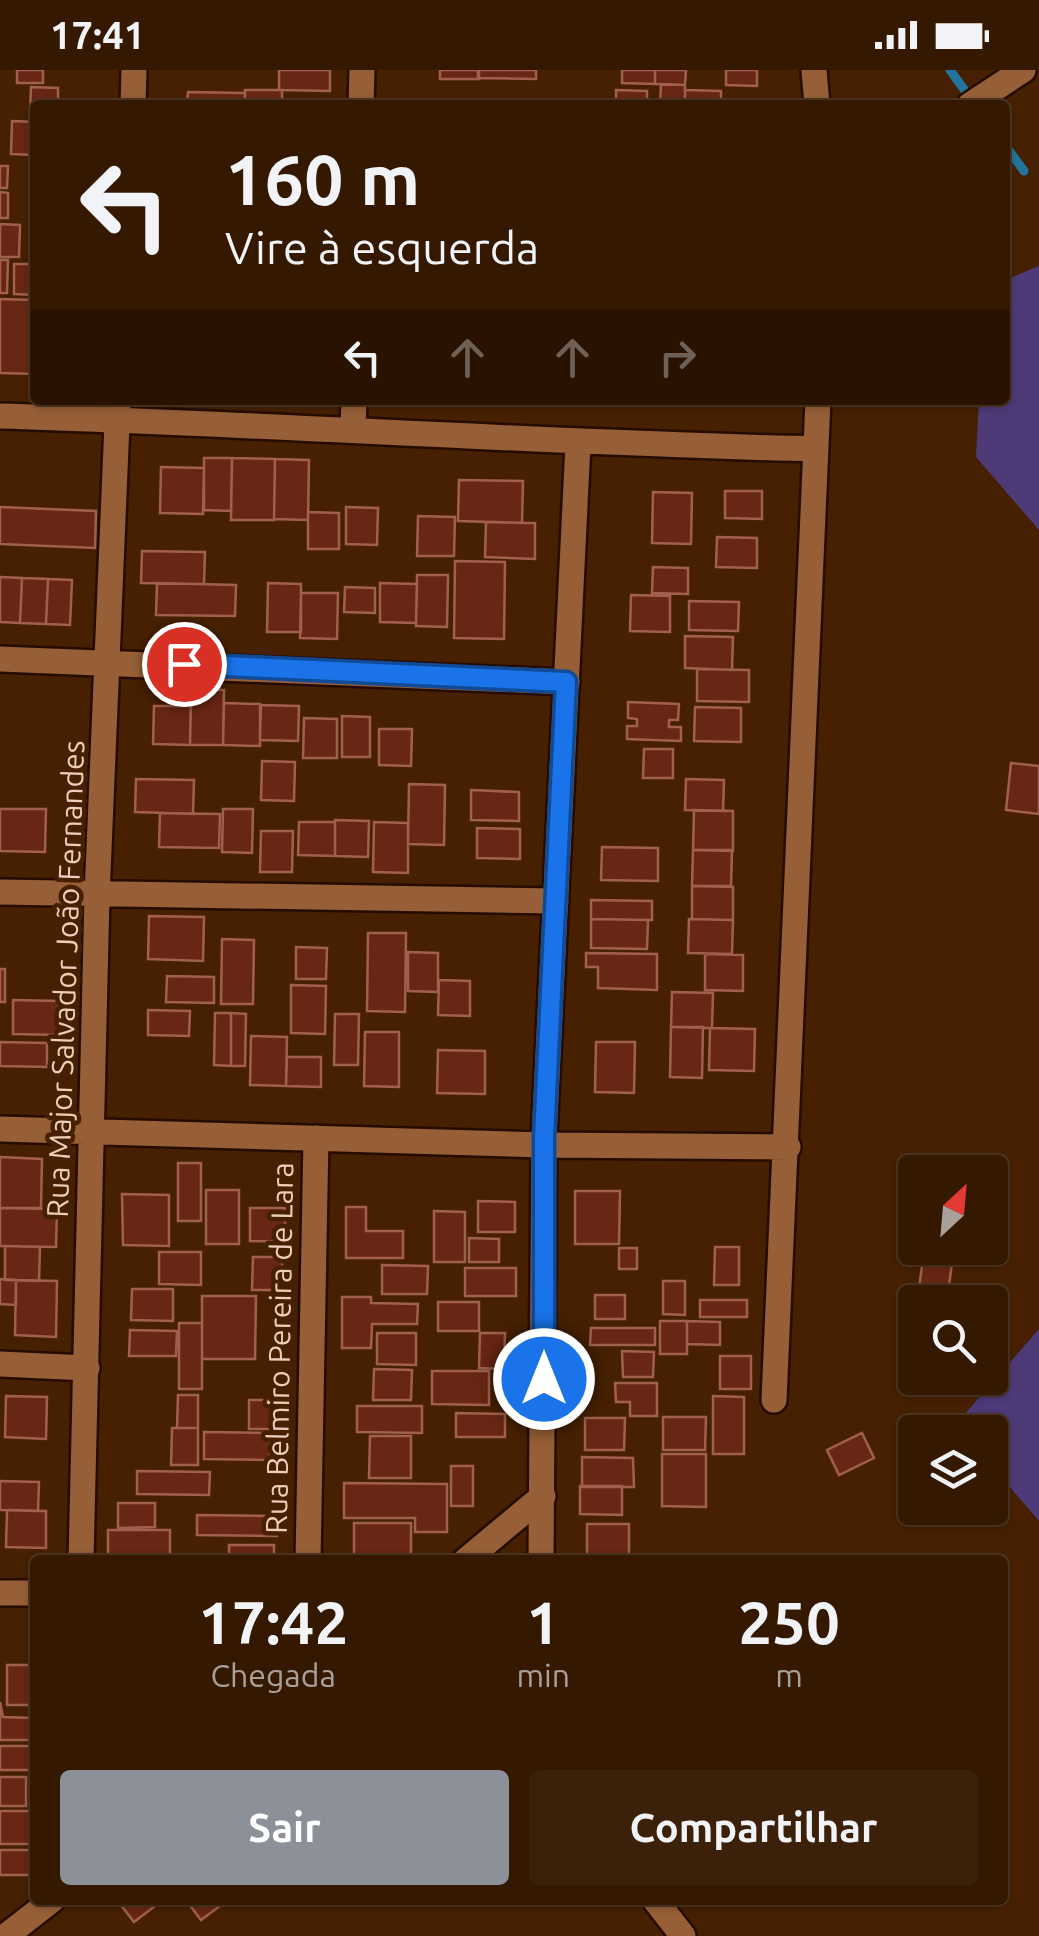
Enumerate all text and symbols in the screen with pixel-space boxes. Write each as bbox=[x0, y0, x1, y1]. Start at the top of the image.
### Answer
text: 17:41 bbox=[50, 14, 145, 56]
icon: left bbox=[60, 140, 190, 270]
text: 160 m bbox=[225, 140, 420, 218]
text: Vire à esquerda bbox=[225, 222, 539, 273]
icon: left bbox=[335, 330, 390, 385]
icon: ahead bbox=[440, 330, 495, 385]
icon: ahead bbox=[545, 330, 600, 385]
icon: right bbox=[650, 330, 705, 385]
pin bbox=[142, 622, 227, 707]
icon: arrive bbox=[157, 637, 212, 692]
street label: Rua Major Salvador João Fernandes bbox=[40, 740, 90, 1218]
north arrow bbox=[898, 1155, 1008, 1265]
map controls bbox=[898, 1155, 1008, 1525]
street label: Rua Belmiro Pereira de Lara bbox=[259, 1162, 299, 1534]
button: search bbox=[898, 1285, 1008, 1395]
position arrow bbox=[492, 1327, 596, 1431]
button: layers bbox=[898, 1415, 1008, 1525]
text: 17:42 bbox=[198, 1588, 348, 1655]
text: 1 bbox=[526, 1588, 560, 1655]
text: 250 bbox=[738, 1588, 840, 1655]
text: Chegada bbox=[210, 1657, 336, 1693]
text: min bbox=[516, 1657, 570, 1693]
text: m bbox=[775, 1657, 803, 1693]
button: Sair bbox=[60, 1770, 509, 1885]
button: Compartilhar bbox=[529, 1770, 978, 1885]

